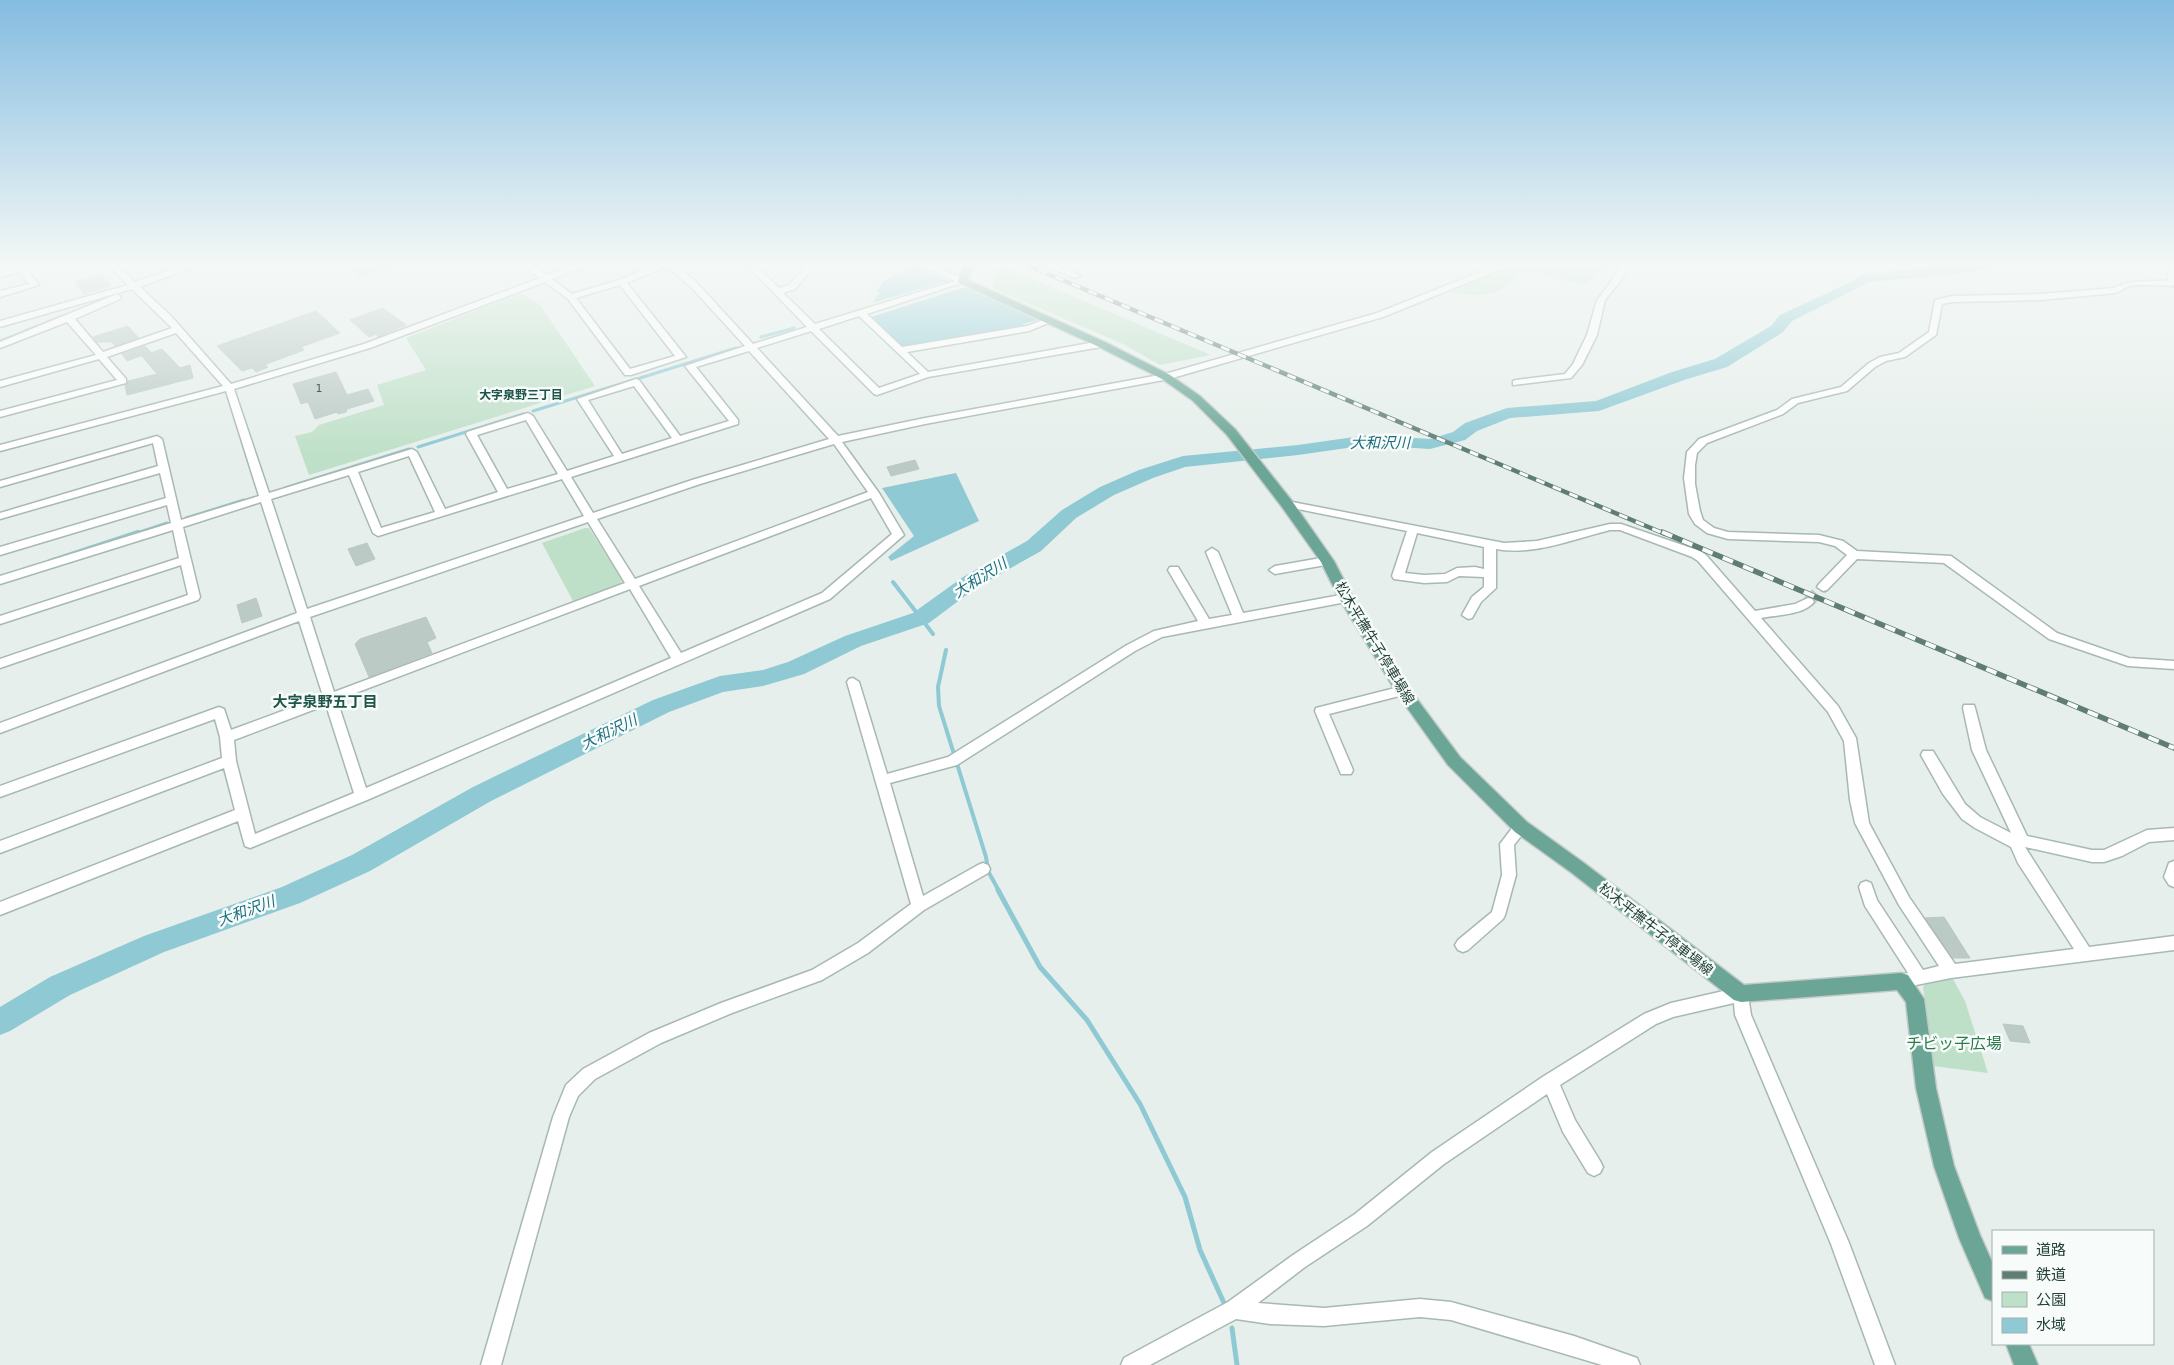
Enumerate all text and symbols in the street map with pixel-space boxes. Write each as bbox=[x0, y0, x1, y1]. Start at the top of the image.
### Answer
house number: 1 bbox=[316, 382, 323, 395]
district label: 大字泉野三丁目 bbox=[479, 388, 563, 402]
water label: 大和沢川 bbox=[1350, 434, 1412, 452]
water label: 大和沢川 bbox=[950, 553, 1012, 602]
street label: 松木平撫牛子停車場線 bbox=[1332, 579, 1418, 707]
district label: 大字泉野五丁目 bbox=[272, 693, 378, 711]
water label: 大和沢川 bbox=[578, 710, 642, 753]
street label: 松木平撫牛子停車場線 bbox=[1596, 880, 1716, 978]
water label: 大和沢川 bbox=[215, 892, 279, 930]
park label: チビッ子広場 bbox=[1906, 1034, 2002, 1053]
legend bbox=[1992, 1230, 2154, 1345]
text: 道路 bbox=[2036, 1241, 2066, 1259]
text: 鉄道 bbox=[2036, 1266, 2066, 1284]
text: 公園 bbox=[2036, 1291, 2066, 1309]
text: 水域 bbox=[2036, 1316, 2066, 1334]

